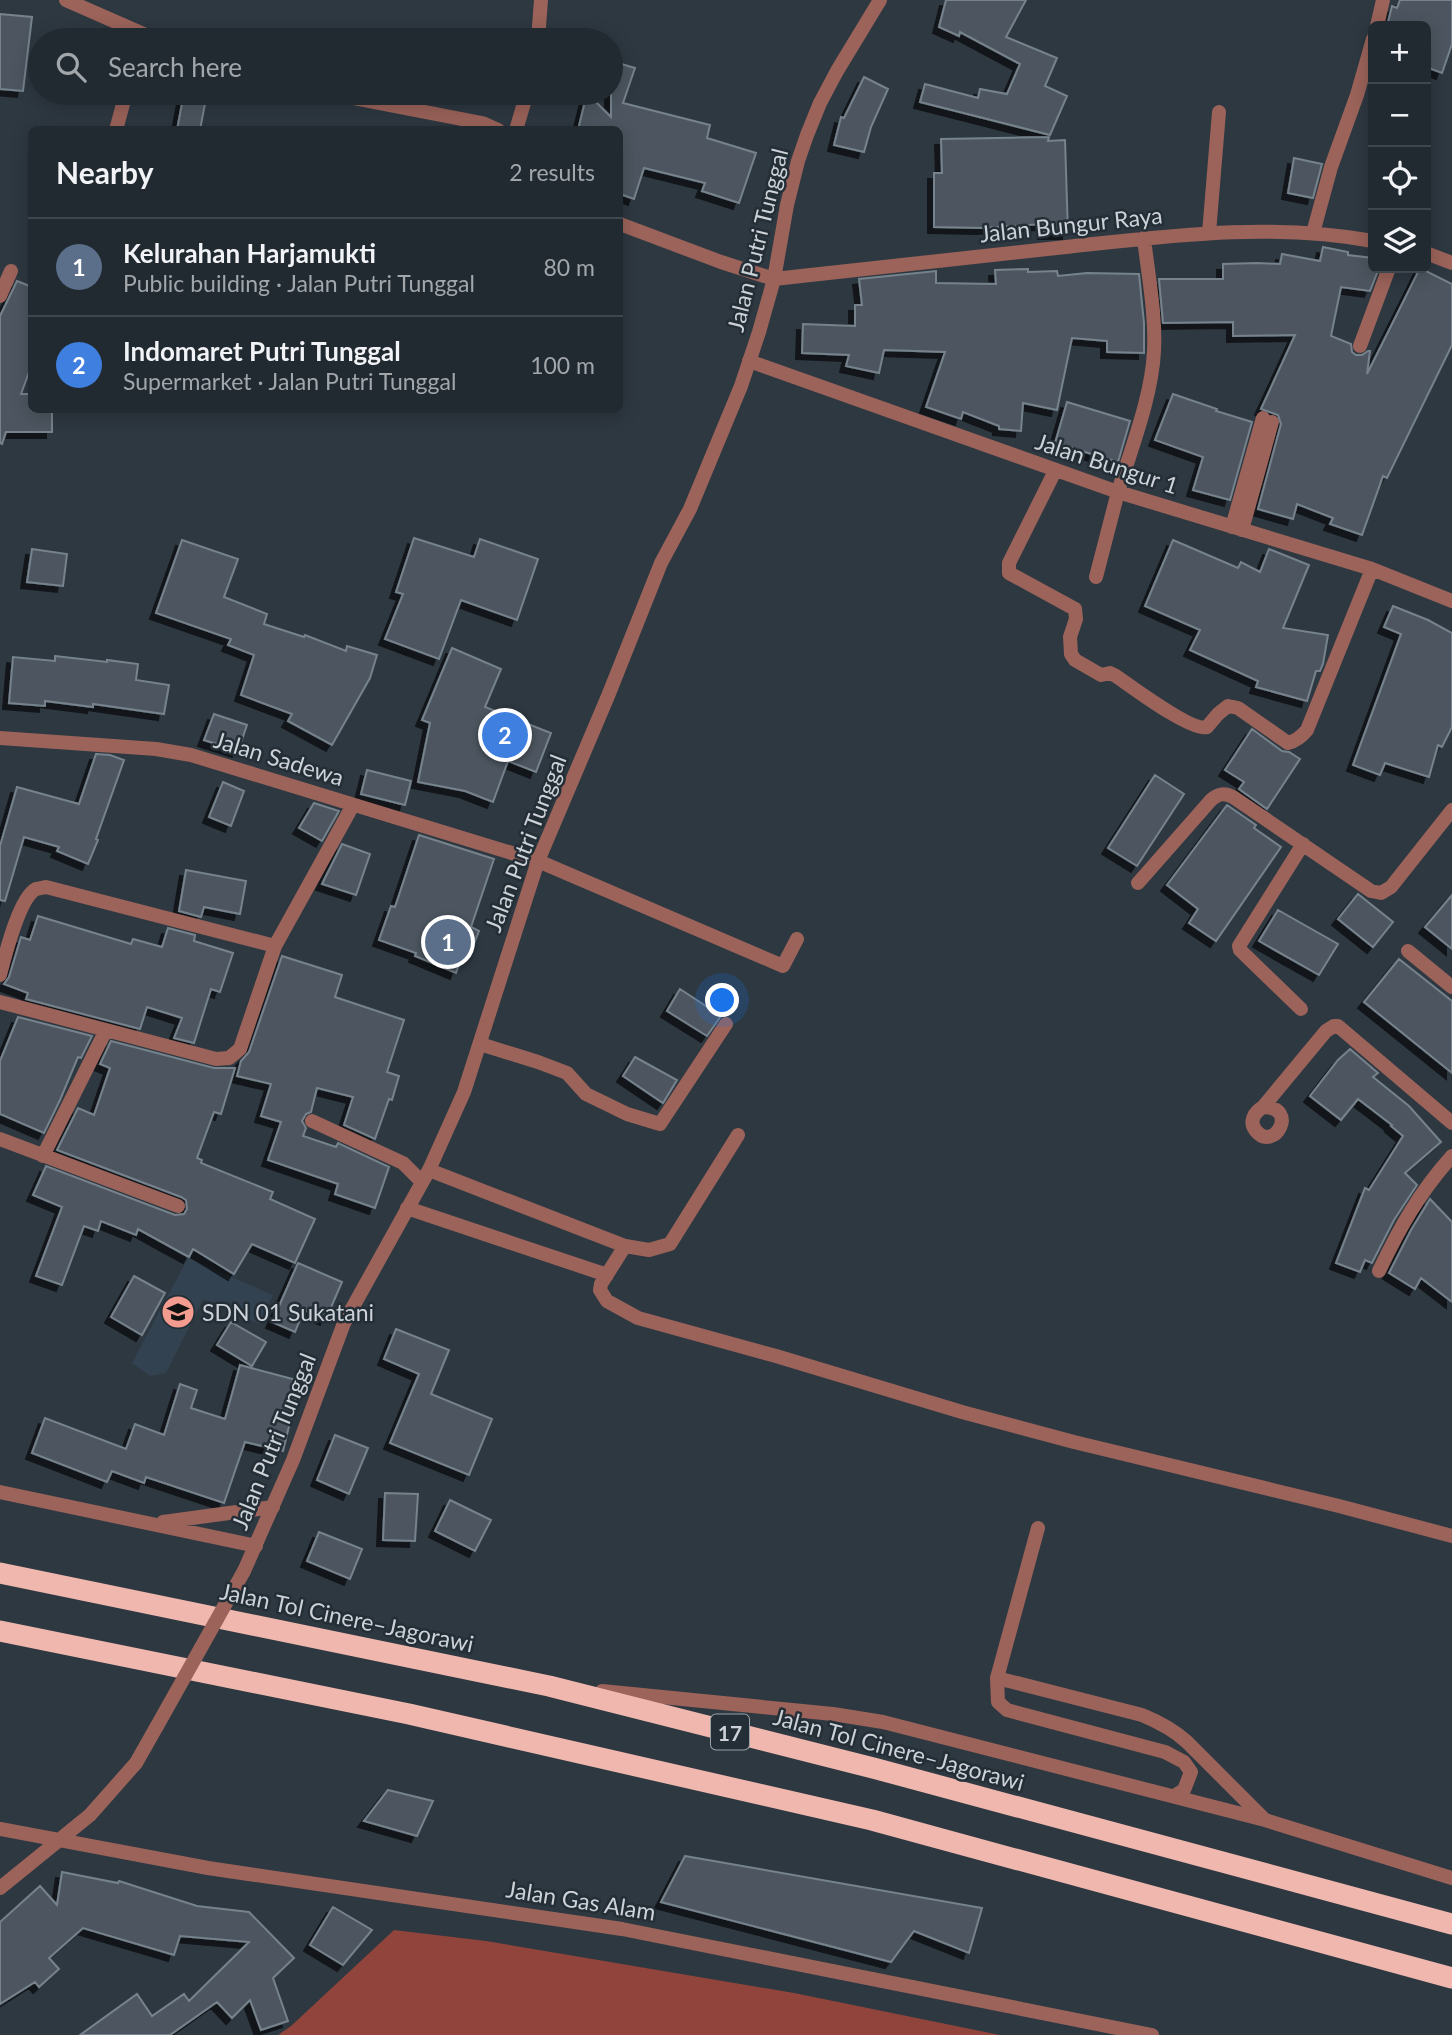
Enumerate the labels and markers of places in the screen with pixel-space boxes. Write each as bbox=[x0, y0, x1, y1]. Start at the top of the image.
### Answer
pin: 2 bbox=[482, 709, 528, 761]
pin: 1 bbox=[425, 916, 471, 968]
school or university icon: SDN 01 Sukatani bbox=[159, 1293, 197, 1331]
place label: SDN 01 Sukatani bbox=[202, 1298, 374, 1326]

